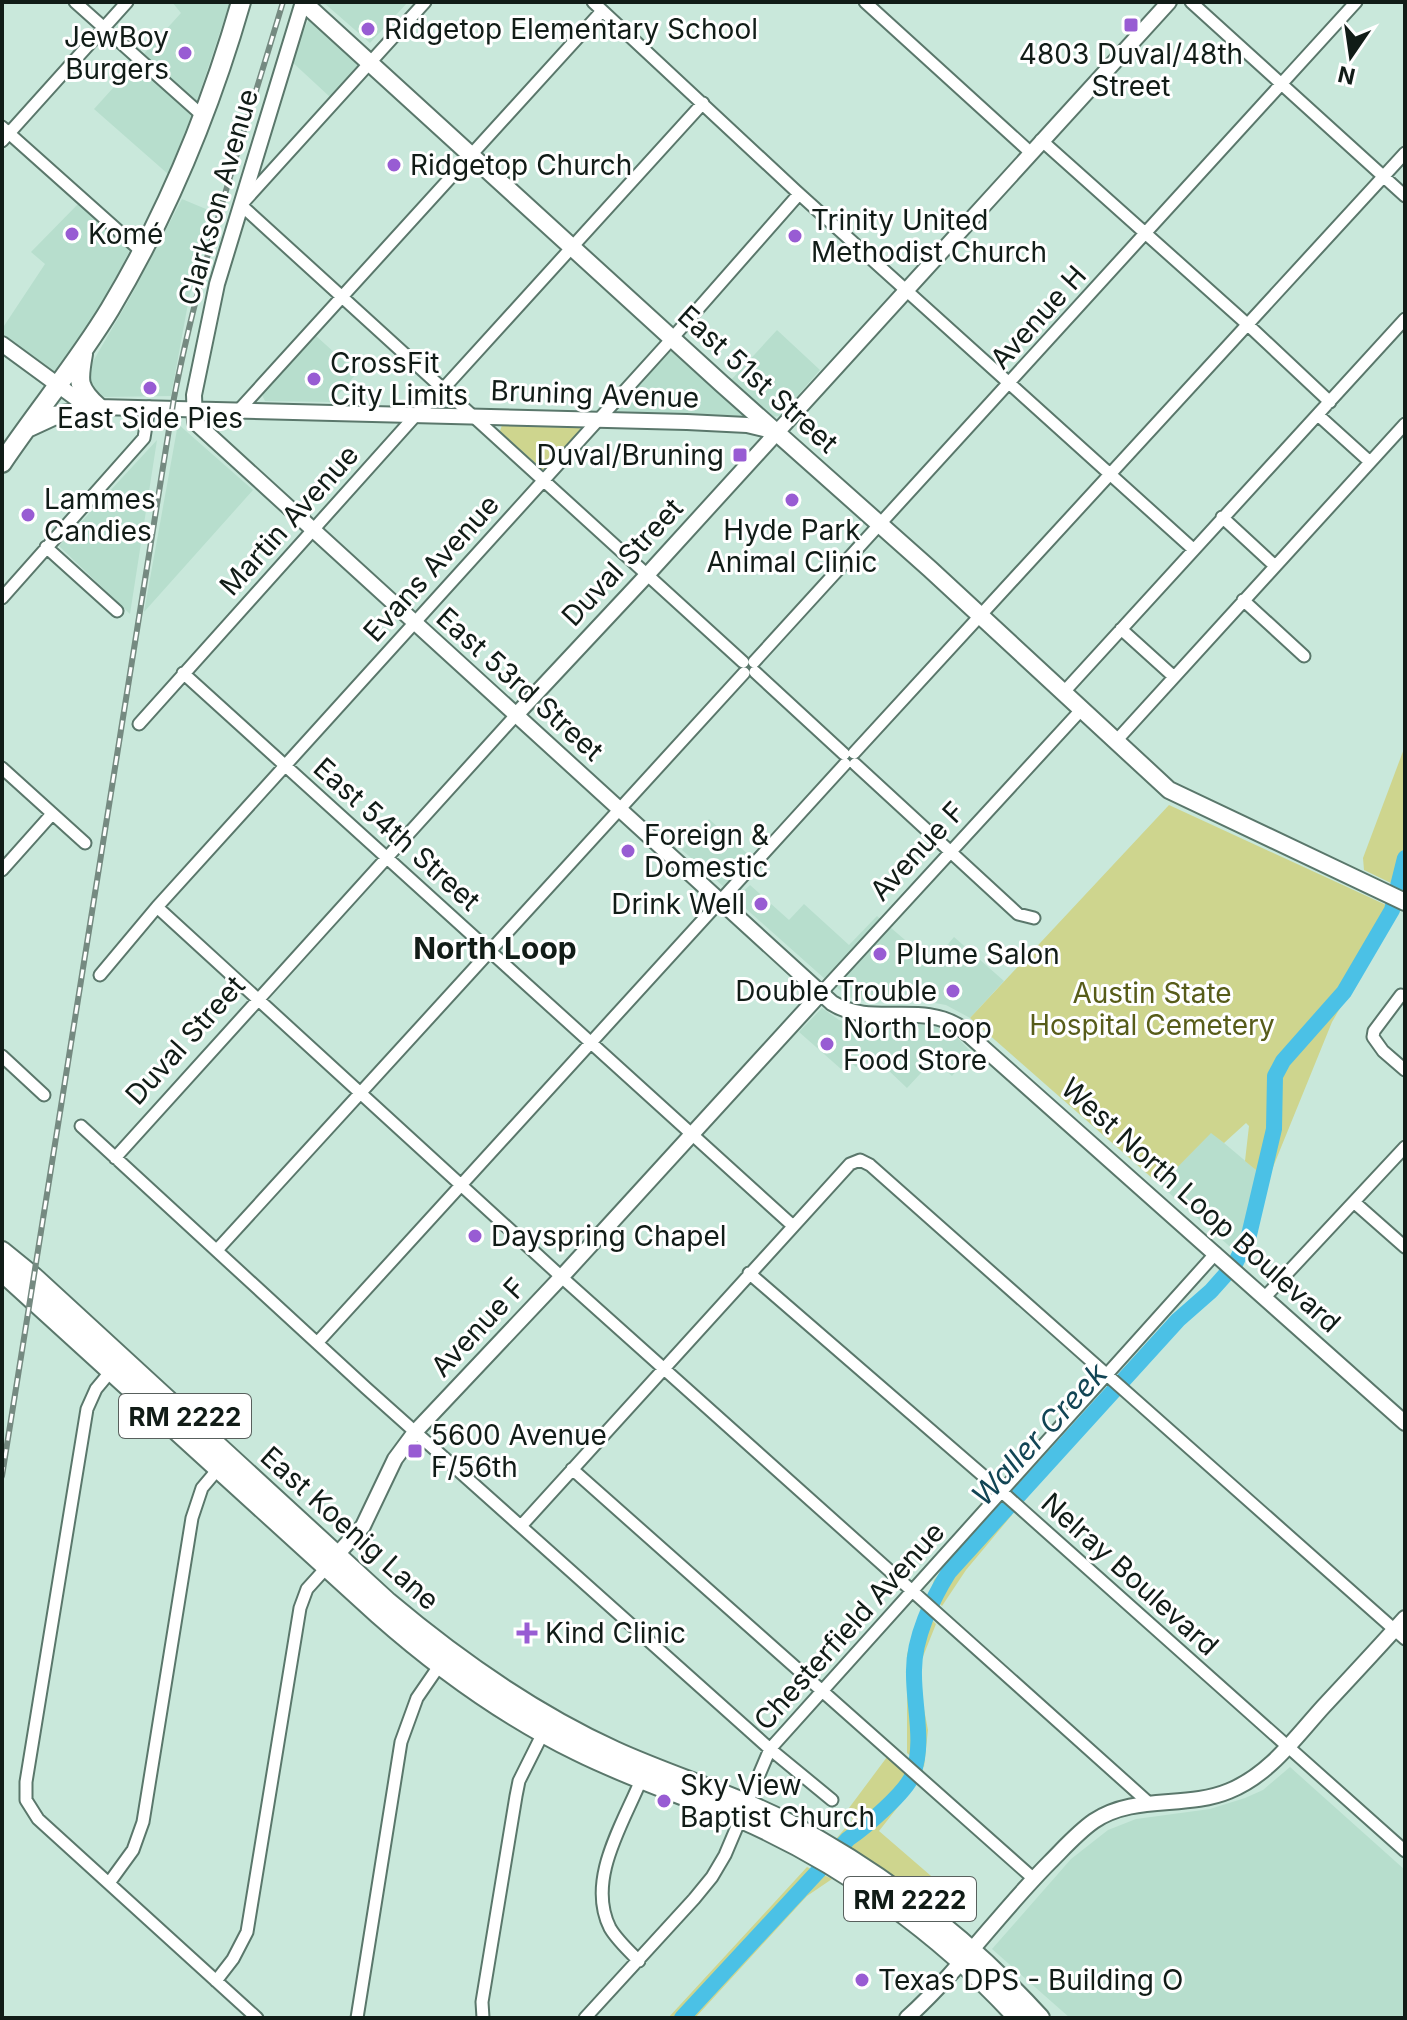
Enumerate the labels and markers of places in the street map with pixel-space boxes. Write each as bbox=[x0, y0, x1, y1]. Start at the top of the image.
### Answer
place label: Ridgetop Elementary School bbox=[384, 12, 758, 46]
marker: 4803 Duval/48th Street bbox=[1122, 16, 1140, 34]
place label: JewBoy Burgers bbox=[64, 20, 169, 86]
marker: Ridgetop Elementary School bbox=[359, 20, 377, 38]
place label: 4803 Duval/48th Street bbox=[1019, 37, 1243, 103]
marker: JewBoy Burgers bbox=[176, 44, 194, 62]
place label: Ridgetop Church bbox=[410, 148, 632, 182]
marker: Ridgetop Church bbox=[385, 156, 403, 174]
place label: Trinity United Methodist Church bbox=[811, 203, 1047, 269]
place label: Komé bbox=[88, 217, 163, 251]
marker: Komé bbox=[63, 225, 81, 243]
marker: Trinity United Methodist Church bbox=[786, 227, 804, 245]
place label: CrossFit City Limits bbox=[330, 346, 468, 412]
marker: CrossFit City Limits bbox=[305, 370, 323, 388]
marker: East Side Pies bbox=[141, 379, 159, 397]
place label: East Side Pies bbox=[57, 401, 243, 435]
place label: Duval/Bruning bbox=[537, 438, 724, 472]
marker: Duval/Bruning bbox=[731, 446, 749, 464]
place label: Lammes Candies bbox=[44, 482, 156, 548]
marker: Hyde Park Animal Clinic bbox=[783, 491, 801, 509]
marker: Lammes Candies bbox=[19, 506, 37, 524]
place label: Hyde Park Animal Clinic bbox=[707, 513, 877, 579]
place label: Foreign & Domestic bbox=[644, 818, 769, 884]
marker: Foreign & Domestic bbox=[619, 842, 637, 860]
place label: Drink Well bbox=[611, 887, 745, 921]
marker: Drink Well bbox=[752, 895, 770, 913]
place label: Plume Salon bbox=[896, 937, 1060, 971]
marker: Plume Salon bbox=[871, 945, 889, 963]
place label: Double Trouble bbox=[735, 974, 937, 1008]
marker: Double Trouble bbox=[944, 982, 962, 1000]
place label: North Loop Food Store bbox=[843, 1011, 992, 1077]
marker: North Loop Food Store bbox=[818, 1035, 836, 1053]
place label: Dayspring Chapel bbox=[491, 1219, 727, 1253]
marker: Dayspring Chapel bbox=[466, 1227, 484, 1245]
place label: 5600 Avenue F/56th bbox=[431, 1418, 607, 1484]
marker: 5600 Avenue F/56th bbox=[406, 1442, 424, 1460]
place label: Kind Clinic bbox=[545, 1616, 686, 1650]
marker: Kind Clinic bbox=[516, 1622, 538, 1644]
place label: Sky View Baptist Church bbox=[680, 1768, 875, 1834]
marker: Sky View Baptist Church bbox=[655, 1792, 673, 1810]
place label: Texas DPS - Building O bbox=[878, 1963, 1183, 1997]
marker: Texas DPS - Building O bbox=[853, 1971, 871, 1989]

